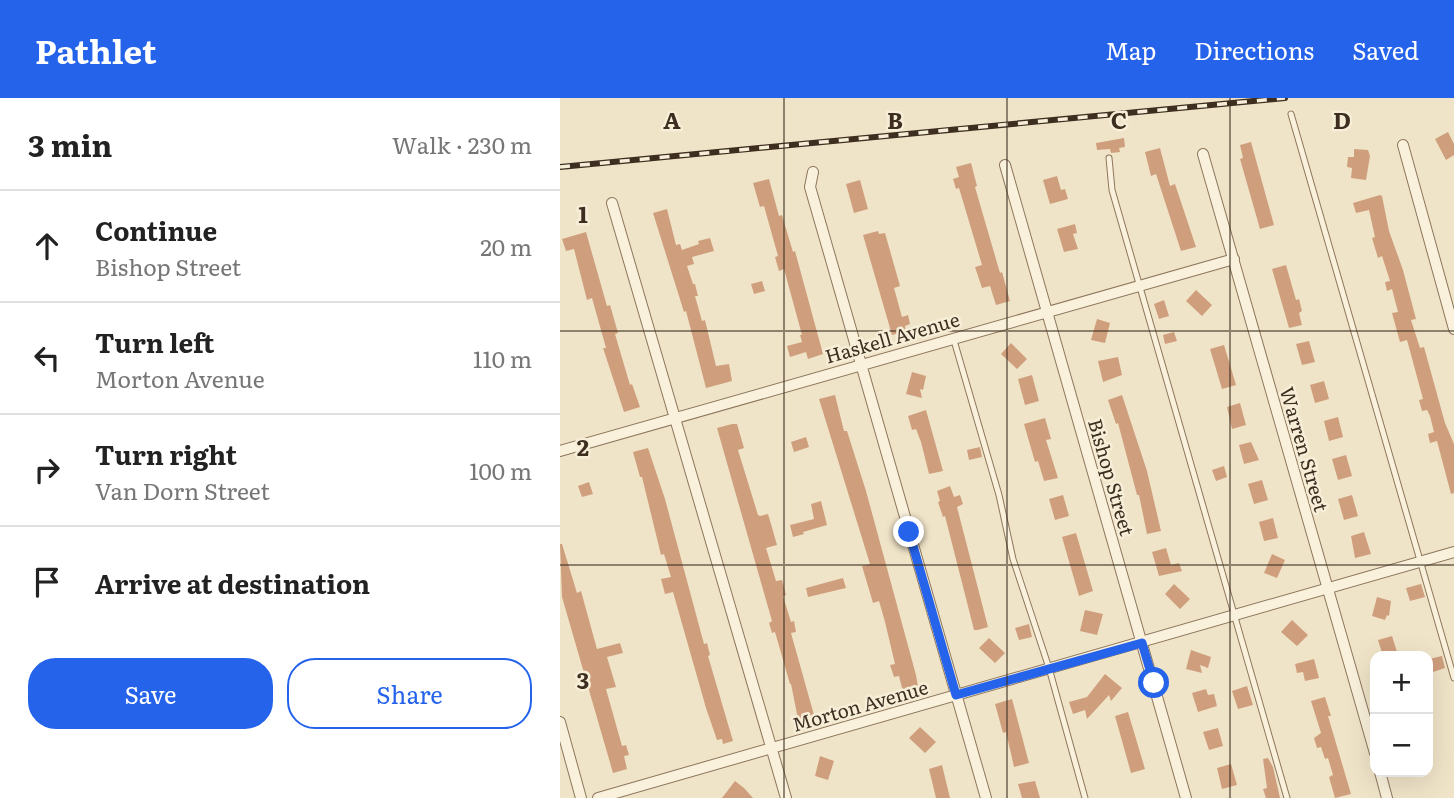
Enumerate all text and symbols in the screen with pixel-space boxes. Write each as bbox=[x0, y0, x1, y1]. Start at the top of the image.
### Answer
text: Pathlet bbox=[35, 25, 156, 74]
text: Map bbox=[1105, 32, 1156, 67]
text: Directions bbox=[1194, 32, 1314, 67]
text: Saved bbox=[1352, 32, 1419, 67]
text: A bbox=[663, 102, 681, 136]
text: B bbox=[887, 102, 903, 136]
text: C bbox=[1111, 102, 1127, 136]
text: D bbox=[1333, 102, 1351, 136]
text: 3 min bbox=[28, 122, 112, 166]
text: Walk · 230 m bbox=[392, 127, 532, 161]
text: 1 bbox=[578, 196, 588, 230]
text: Continue bbox=[95, 210, 217, 249]
icon: ahead bbox=[28, 227, 66, 265]
text: 20 m bbox=[480, 229, 532, 263]
text: Bishop Street bbox=[95, 249, 241, 283]
street label: Haskell Avenue bbox=[821, 304, 963, 370]
text: Turn left bbox=[95, 322, 214, 361]
icon: left bbox=[28, 339, 66, 377]
text: 110 m bbox=[473, 341, 532, 375]
text: Morton Avenue bbox=[95, 361, 265, 395]
street label: Warren Street bbox=[1274, 383, 1336, 515]
street label: Bishop Street bbox=[1082, 415, 1142, 539]
text: 2 bbox=[577, 429, 589, 463]
text: Turn right bbox=[95, 434, 237, 473]
icon: right bbox=[28, 451, 66, 489]
text: 100 m bbox=[469, 453, 532, 487]
text: Van Dorn Street bbox=[95, 473, 270, 507]
route end bbox=[893, 516, 924, 547]
icon: arrive bbox=[28, 563, 66, 601]
text: Arrive at destination bbox=[95, 563, 370, 602]
map controls bbox=[1370, 651, 1433, 777]
button: + bbox=[1370, 651, 1433, 714]
button: Save bbox=[28, 658, 273, 729]
button: Share bbox=[287, 658, 532, 729]
text: 3 bbox=[577, 662, 589, 696]
route start bbox=[1138, 667, 1169, 698]
street label: Morton Avenue bbox=[789, 672, 931, 738]
button: − bbox=[1370, 714, 1433, 777]

